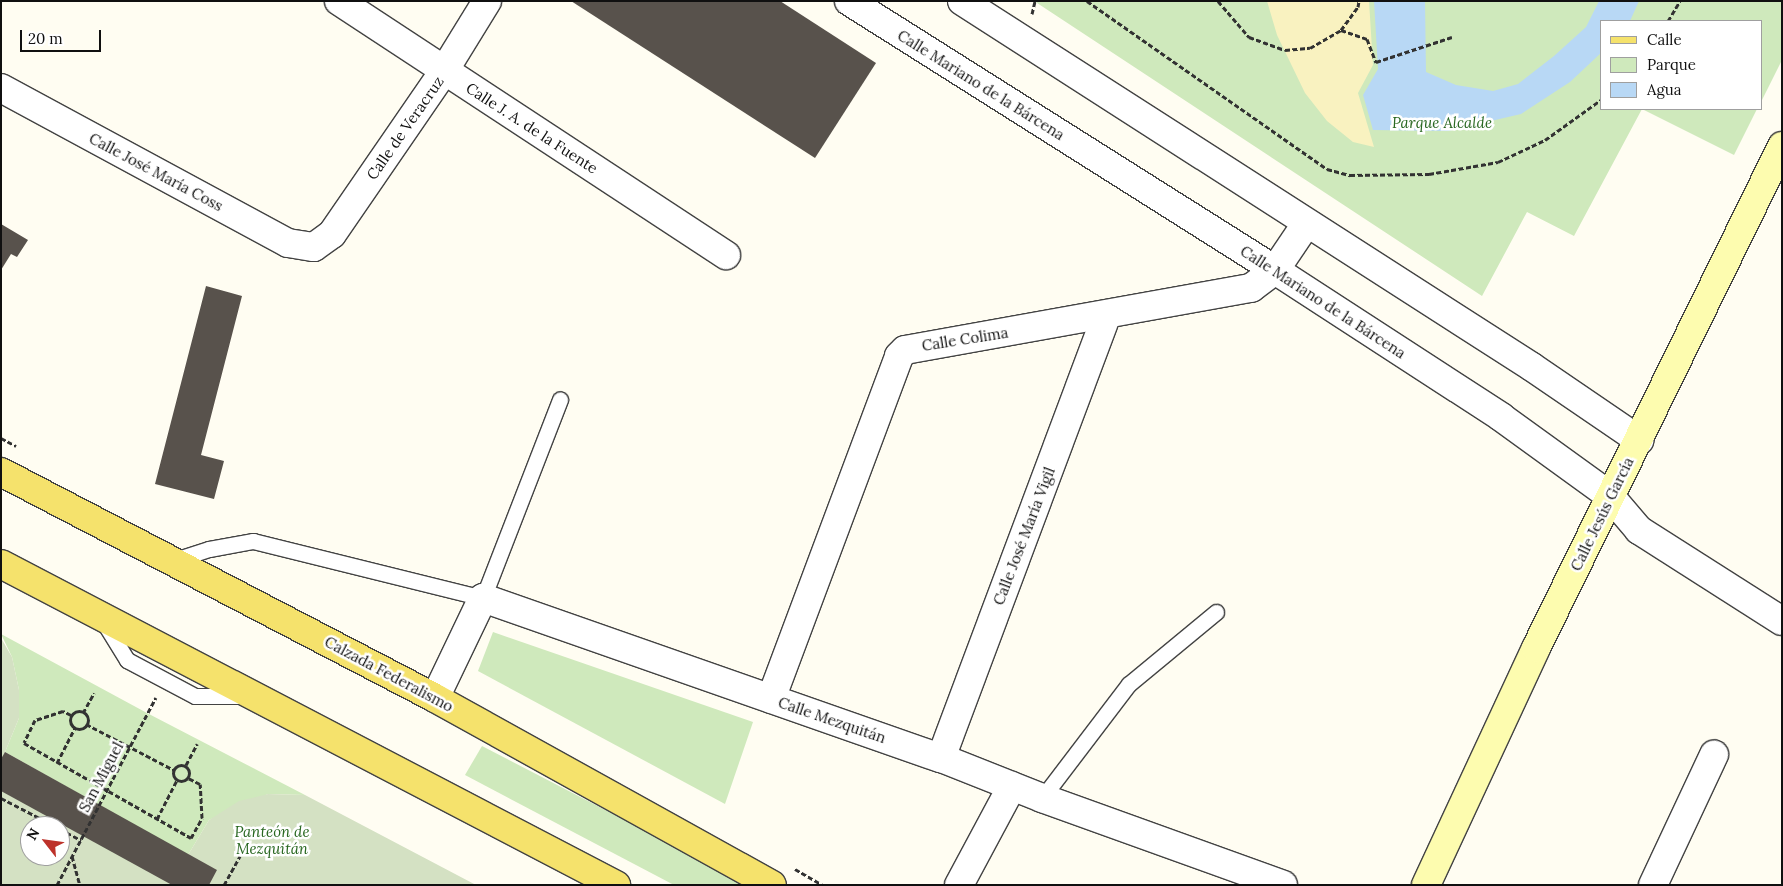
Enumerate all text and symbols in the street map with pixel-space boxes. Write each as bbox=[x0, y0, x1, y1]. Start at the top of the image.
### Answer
scale bar bbox=[22, 20, 104, 52]
legend bbox=[1600, 20, 1763, 110]
street label: Calle Mariano de la Bárcena bbox=[894, 26, 1068, 144]
text: 20 m bbox=[28, 29, 63, 48]
text: Calle bbox=[1647, 30, 1682, 49]
text: Parque bbox=[1647, 55, 1696, 74]
street label: Calle de Veracruz bbox=[363, 73, 447, 183]
street label: Calle J. A. de la Fuente bbox=[463, 79, 601, 177]
text: Agua bbox=[1647, 80, 1681, 99]
park label: Parque Alcalde bbox=[1392, 114, 1492, 132]
street label: Calle José María Coss bbox=[86, 129, 226, 215]
street label: Calle Mariano de la Bárcena bbox=[1237, 242, 1409, 362]
street label: Calle Colima bbox=[921, 323, 1009, 355]
street label: Calle Jesús García bbox=[1567, 454, 1637, 574]
street label: Calle José María Vigil bbox=[989, 464, 1059, 608]
street label: Calzada Federalismo bbox=[322, 632, 456, 716]
street label: Calle Mezquitán bbox=[776, 693, 888, 747]
street label: San Miguel bbox=[75, 739, 127, 815]
north arrow bbox=[20, 816, 70, 866]
park label: Panteón de Mezquitán bbox=[234, 822, 310, 857]
text: N bbox=[22, 825, 43, 843]

